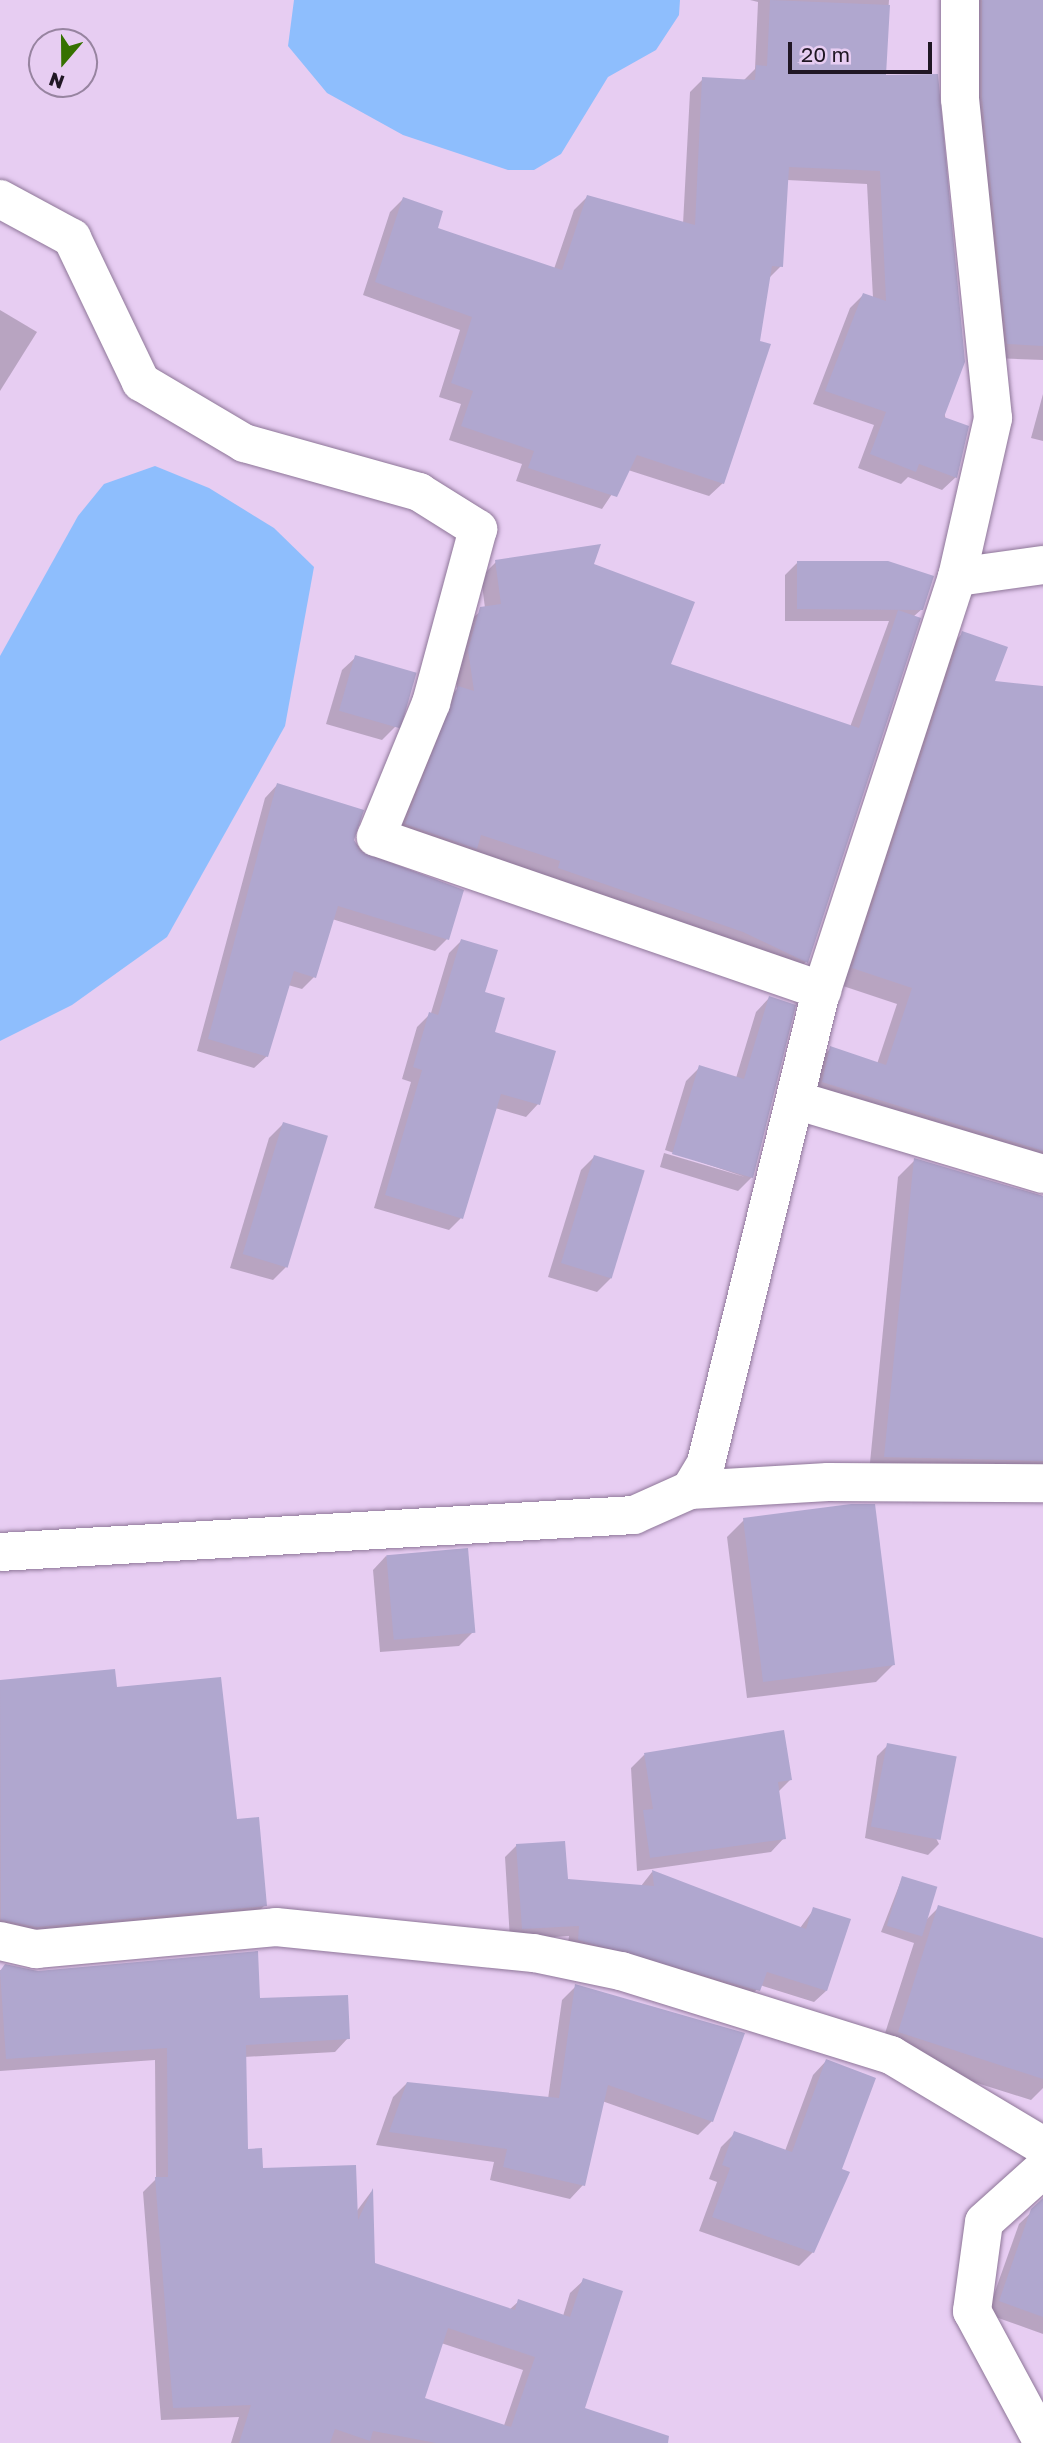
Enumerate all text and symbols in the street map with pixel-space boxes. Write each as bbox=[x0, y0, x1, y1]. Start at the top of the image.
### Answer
north arrow bbox=[28, 28, 98, 98]
scale bar bbox=[791, 28, 934, 72]
text: 20 m bbox=[801, 41, 850, 67]
text: N bbox=[46, 68, 67, 95]

